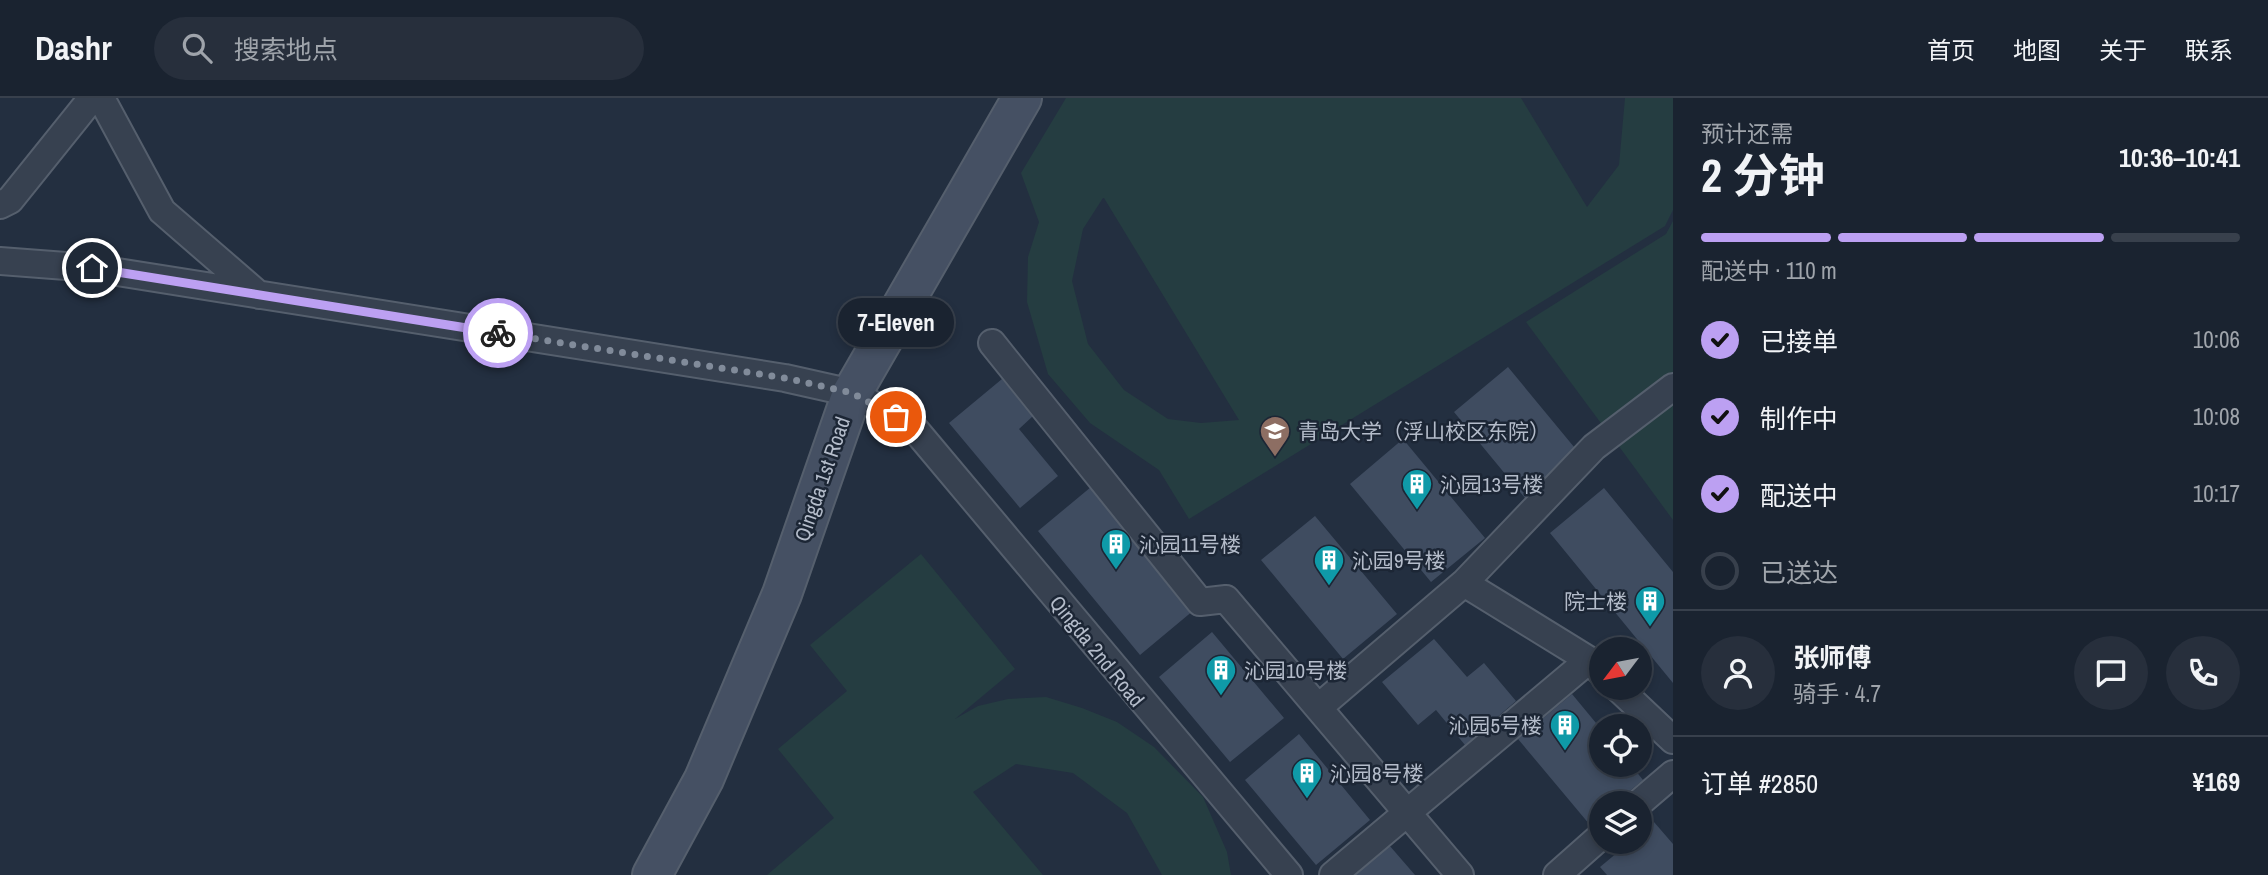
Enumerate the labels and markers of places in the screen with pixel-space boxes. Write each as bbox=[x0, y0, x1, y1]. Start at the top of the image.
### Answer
pin bbox=[62, 238, 122, 298]
callout: 7-Eleven bbox=[838, 298, 954, 347]
pin bbox=[866, 387, 926, 447]
school or university icon: 青岛大学（浮山校区东院） bbox=[1258, 414, 1292, 458]
place label: 青岛大学（浮山校区东院） bbox=[1298, 417, 1550, 446]
building icon: 沁园13号楼 bbox=[1400, 467, 1434, 511]
place label: 沁园13号楼 bbox=[1440, 470, 1543, 499]
building icon: 沁园11号楼 bbox=[1099, 527, 1133, 571]
place label: 沁园11号楼 bbox=[1139, 530, 1241, 559]
building icon: 沁园9号楼 bbox=[1312, 543, 1346, 587]
place label: 沁园9号楼 bbox=[1352, 546, 1446, 575]
building icon: 院士楼 bbox=[1633, 584, 1667, 628]
place label: 院士楼 bbox=[1564, 587, 1627, 616]
building icon: 沁园10号楼 bbox=[1204, 653, 1238, 697]
place label: 沁园10号楼 bbox=[1244, 656, 1347, 685]
building icon: 沁园5号楼 bbox=[1548, 708, 1582, 752]
place label: 沁园5号楼 bbox=[1448, 711, 1542, 740]
building icon: 沁园8号楼 bbox=[1290, 756, 1324, 800]
place label: 沁园8号楼 bbox=[1330, 759, 1424, 788]

